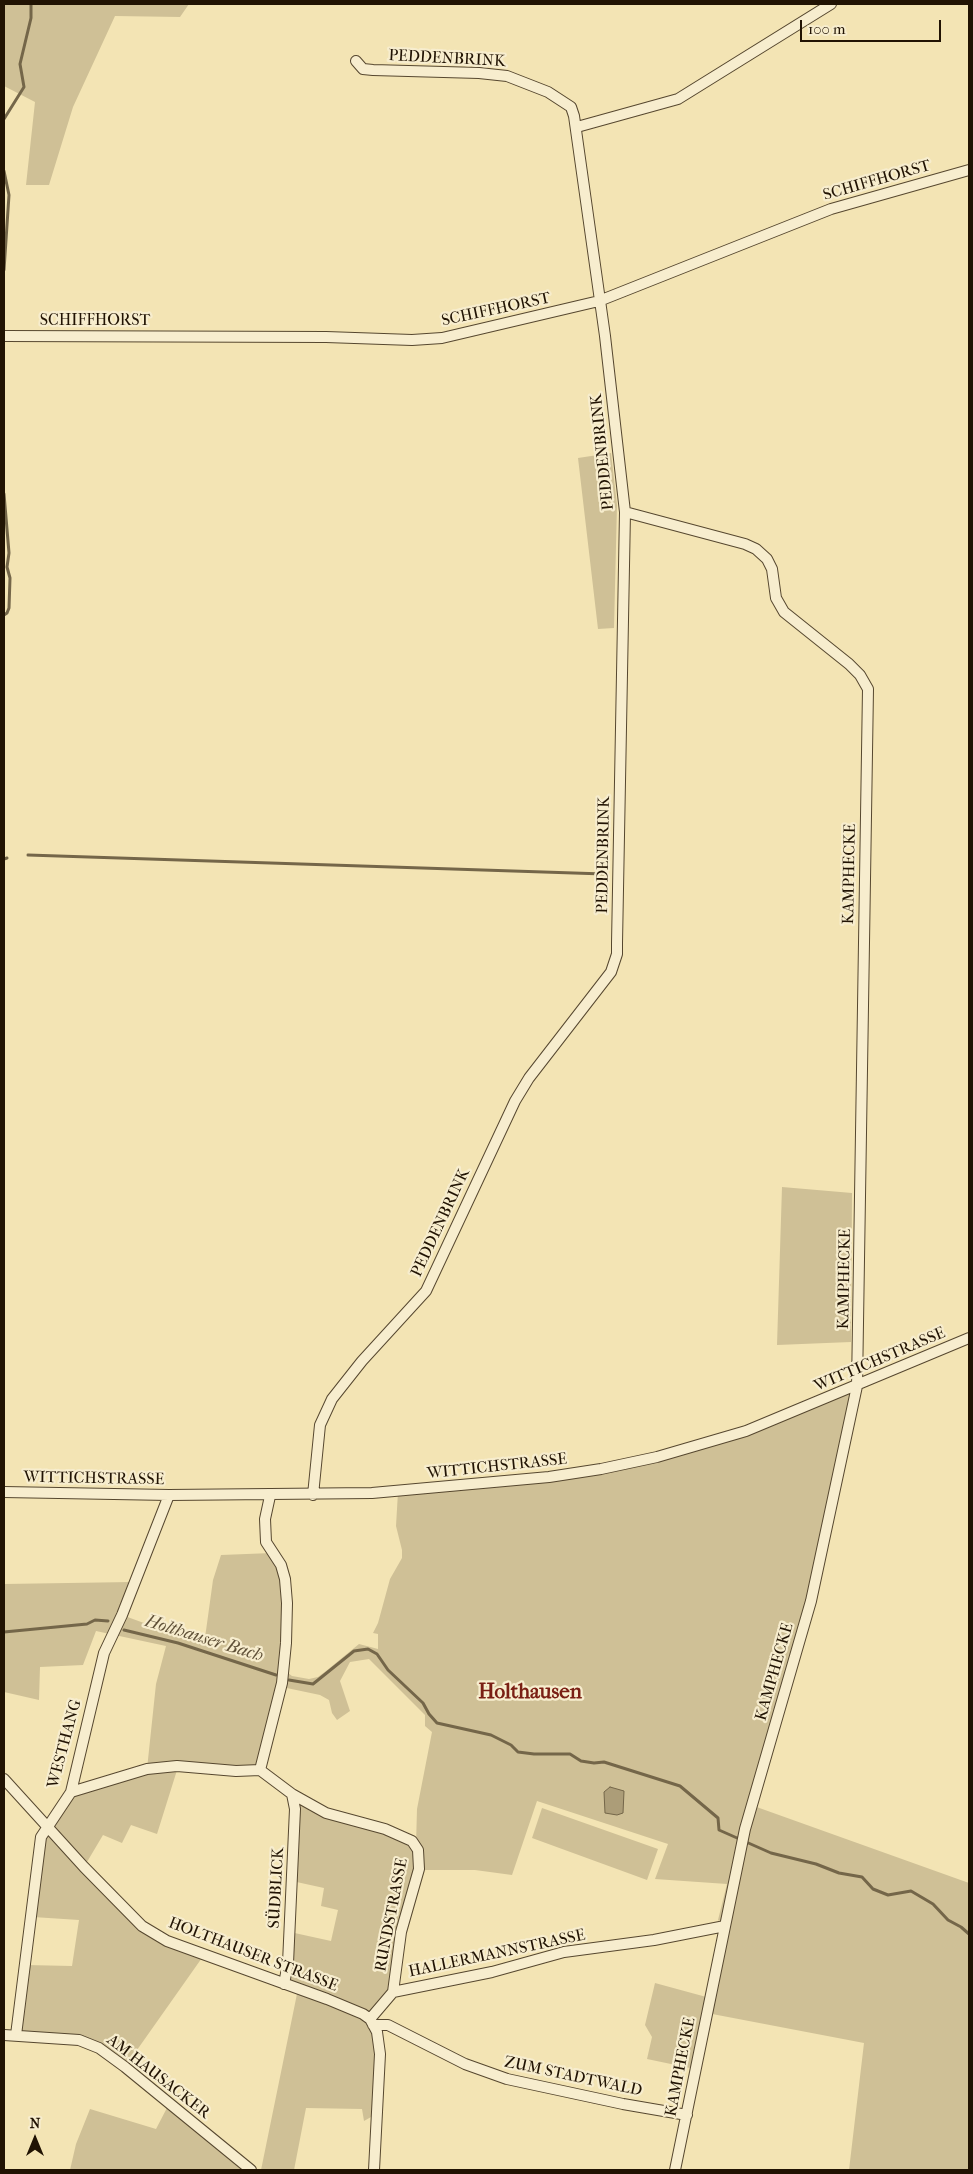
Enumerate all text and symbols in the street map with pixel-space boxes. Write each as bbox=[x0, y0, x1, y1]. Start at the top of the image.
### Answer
scale bar bbox=[803, 10, 944, 42]
text: 100 m bbox=[808, 20, 846, 38]
street label: PEDDENBRINK bbox=[388, 46, 506, 72]
street label: SCHIFFHORST bbox=[821, 157, 933, 205]
street label: SCHIFFHORST bbox=[440, 289, 552, 331]
street label: SCHIFFHORST bbox=[40, 311, 150, 331]
street label: PEDDENBRINK bbox=[587, 393, 619, 511]
street label: PEDDENBRINK bbox=[593, 796, 615, 914]
street label: KAMPHECKE bbox=[840, 823, 860, 925]
street label: PEDDENBRINK bbox=[408, 1166, 474, 1280]
street label: KAMPHECKE bbox=[835, 1228, 855, 1330]
street label: WITTICHSTRASSE bbox=[811, 1324, 949, 1396]
street label: WITTICHSTRASSE bbox=[426, 1450, 568, 1484]
street label: WITTICHSTRASSE bbox=[23, 1468, 165, 1490]
water label: Holthauser Bach bbox=[142, 1611, 266, 1667]
street label: KAMPHECKE bbox=[752, 1621, 798, 1723]
district label: Holthausen bbox=[478, 1680, 582, 1706]
street label: WESTHANG bbox=[44, 1698, 86, 1790]
street label: SÜDBLICK bbox=[265, 1847, 289, 1929]
street label: RUNDSTRASSE bbox=[372, 1857, 412, 1973]
street label: HOLTHAUSER STRASSE bbox=[165, 1914, 341, 1996]
street label: HALLERMANNSTRASSE bbox=[407, 1926, 587, 1982]
street label: KAMPHECKE bbox=[662, 2016, 700, 2118]
street label: AM HAUSACKER bbox=[103, 2031, 213, 2123]
street label: ZUM STADTWALD bbox=[502, 2053, 644, 2101]
north arrow bbox=[10, 2114, 60, 2164]
text: N bbox=[30, 2115, 40, 2132]

